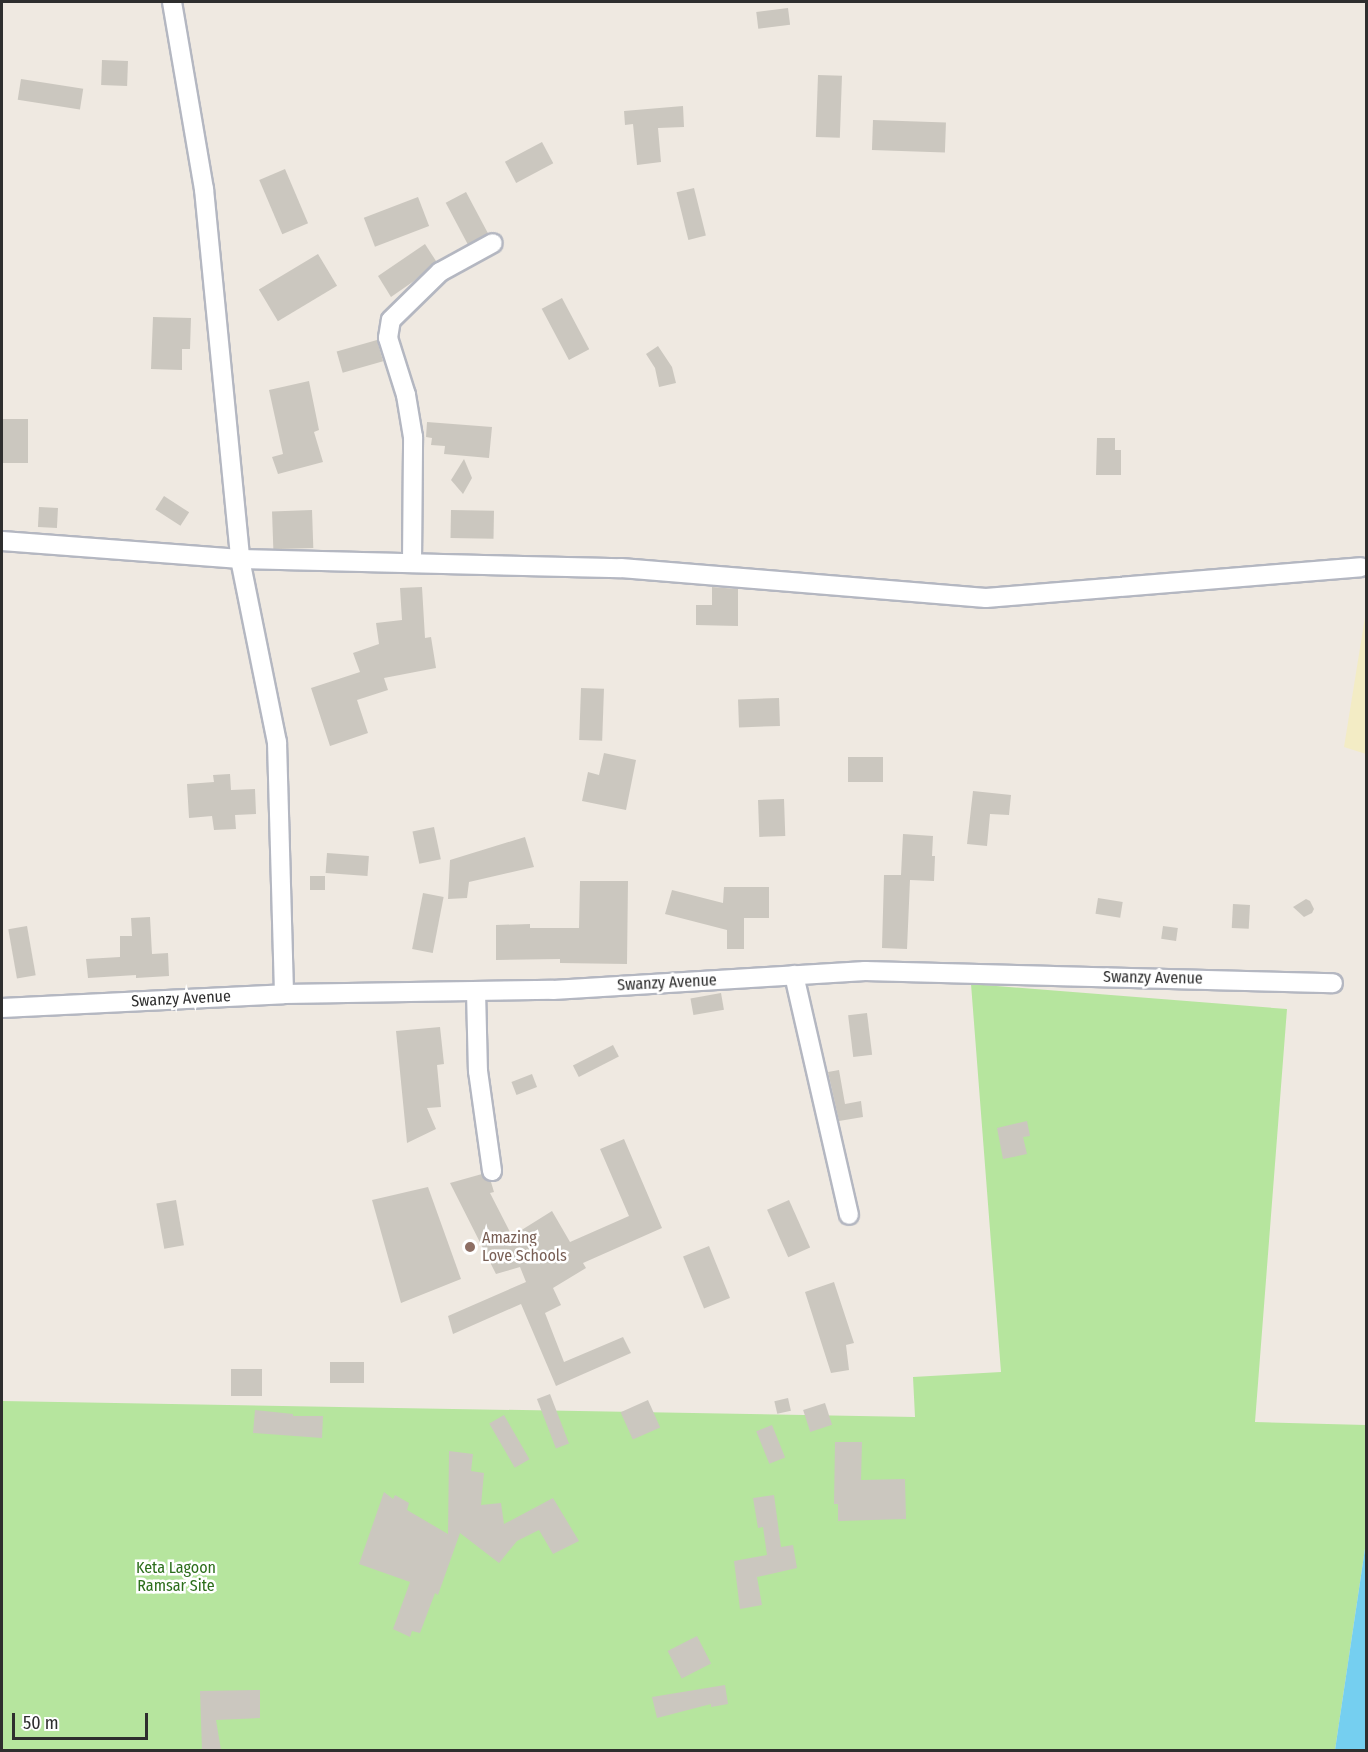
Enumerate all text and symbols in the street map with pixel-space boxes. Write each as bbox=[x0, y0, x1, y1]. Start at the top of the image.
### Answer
street label: Swanzy Avenue bbox=[1103, 968, 1203, 988]
street label: Swanzy Avenue bbox=[617, 971, 717, 995]
street label: Swanzy Avenue bbox=[131, 987, 231, 1011]
place label: Amazing Love Schools bbox=[482, 1228, 567, 1266]
marker: Amazing Love Schools bbox=[463, 1240, 477, 1254]
park label: Keta Lagoon Ramsar Site bbox=[136, 1558, 216, 1596]
scale bar bbox=[15, 1701, 152, 1739]
text: 50 m bbox=[23, 1712, 59, 1734]

